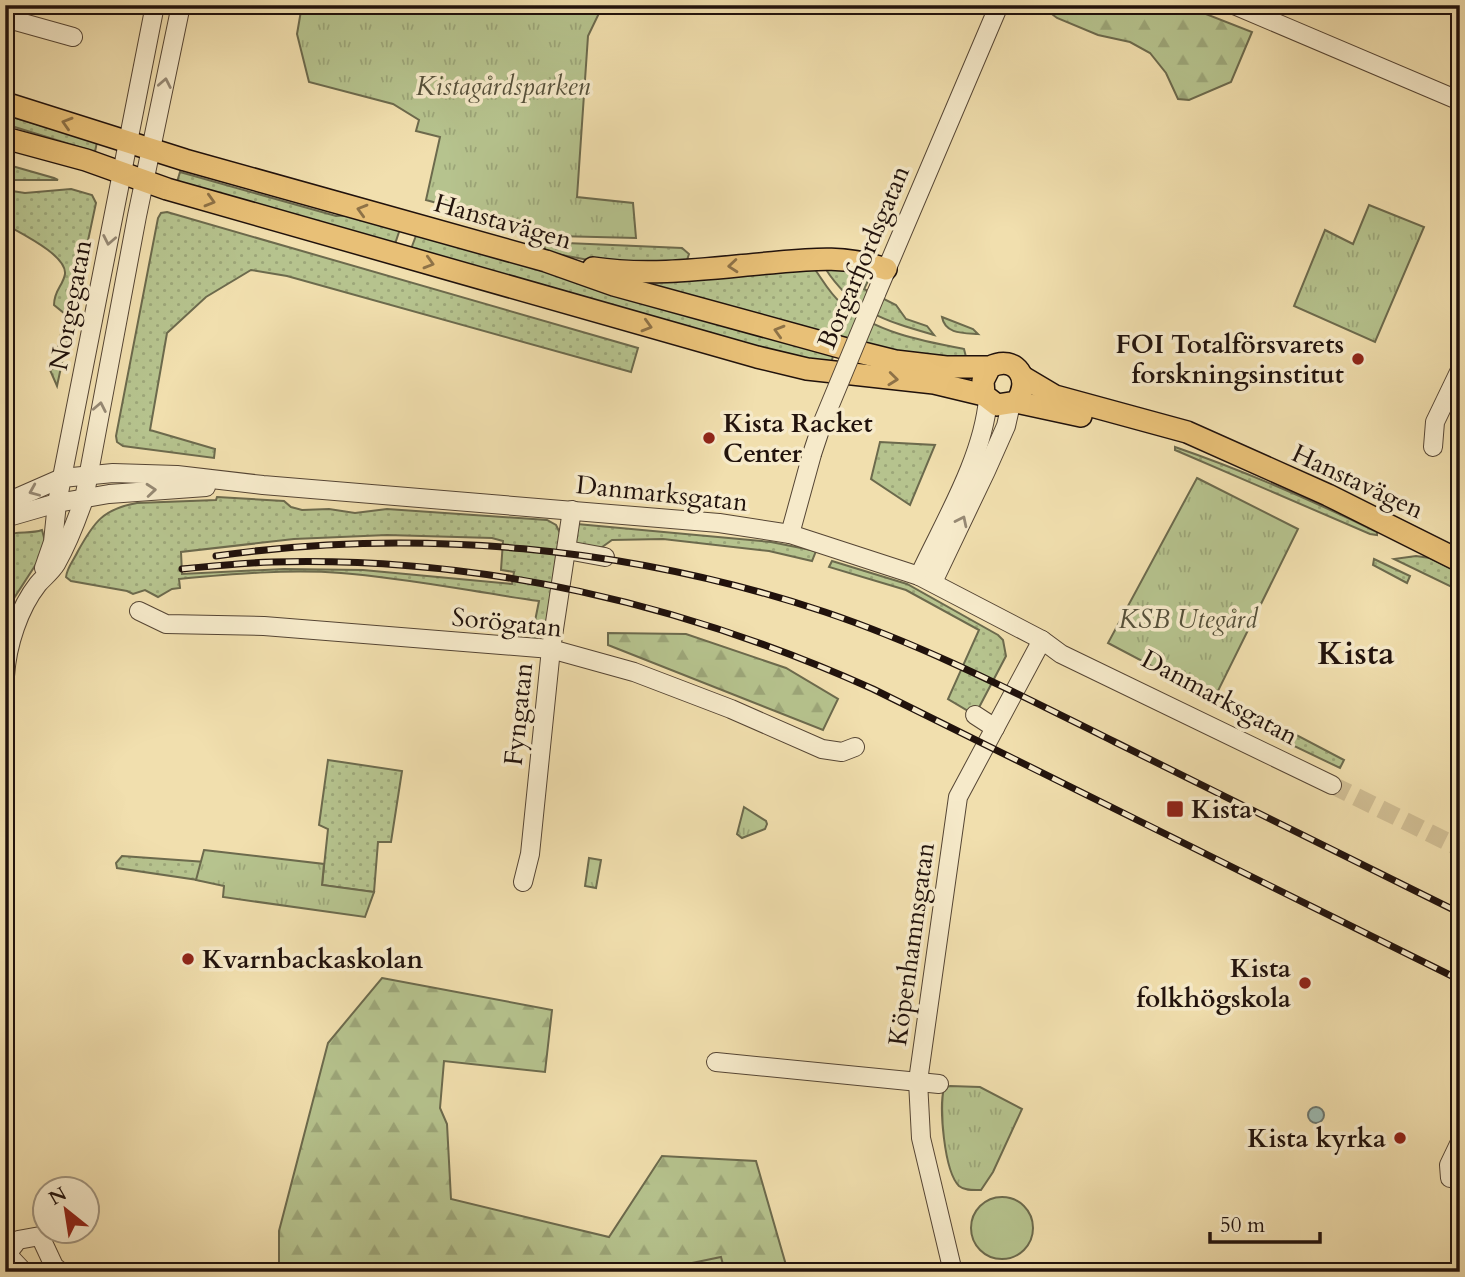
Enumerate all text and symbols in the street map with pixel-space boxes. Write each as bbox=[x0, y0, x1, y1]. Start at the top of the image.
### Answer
park label: Kistagårdsparken bbox=[416, 69, 591, 104]
one-way arrow bbox=[157, 77, 172, 89]
one-way arrow bbox=[61, 116, 73, 131]
street label: Borgarfjordsgatan bbox=[809, 160, 918, 354]
street label: Hanstavägen bbox=[430, 185, 576, 258]
one-way arrow bbox=[204, 192, 216, 207]
one-way arrow bbox=[357, 204, 369, 219]
one-way arrow bbox=[103, 234, 118, 246]
street label: Norgegatan bbox=[41, 237, 100, 373]
one-way arrow bbox=[422, 254, 434, 269]
one-way arrow bbox=[728, 258, 739, 273]
one-way arrow bbox=[641, 317, 653, 332]
one-way arrow bbox=[774, 324, 786, 339]
place label: FOI Totalförsvarets forskningsinstitut bbox=[1115, 327, 1344, 392]
marker: FOI Totalförsvarets forskningsinstitut bbox=[1350, 351, 1366, 367]
one-way arrow bbox=[888, 371, 899, 386]
one-way arrow bbox=[92, 401, 107, 413]
place label: Kista Racket Center bbox=[723, 406, 873, 471]
marker: Kista Racket Center bbox=[701, 430, 717, 446]
street label: Hanstavägen bbox=[1286, 436, 1430, 527]
street label: Danmarksgatan bbox=[574, 467, 750, 520]
one-way arrow bbox=[28, 483, 41, 497]
one-way arrow bbox=[146, 483, 157, 498]
one-way arrow bbox=[954, 516, 968, 528]
street label: Sorögatan bbox=[450, 599, 564, 646]
park label: KSB Utegård bbox=[1119, 602, 1259, 637]
district label: Kista bbox=[1317, 631, 1395, 676]
street label: Danmarksgatan bbox=[1135, 641, 1304, 753]
street label: Fyngatan bbox=[496, 661, 541, 767]
place label: Kista bbox=[1191, 792, 1252, 827]
marker: Kista bbox=[1165, 799, 1185, 819]
street label: Köpenhamnsgatan bbox=[880, 840, 943, 1048]
place label: Kvarnbackaskolan bbox=[202, 942, 423, 977]
marker: Kvarnbackaskolan bbox=[180, 951, 196, 967]
place label: Kista folkhögskola bbox=[1136, 951, 1291, 1016]
marker: Kista folkhögskola bbox=[1297, 975, 1313, 991]
place label: Kista kyrka bbox=[1247, 1121, 1386, 1156]
marker: Kista kyrka bbox=[1392, 1130, 1408, 1146]
north arrow bbox=[32, 1176, 102, 1246]
text: N bbox=[44, 1181, 72, 1212]
scale bar bbox=[1210, 1200, 1320, 1244]
text: 50 m bbox=[1220, 1211, 1265, 1240]

